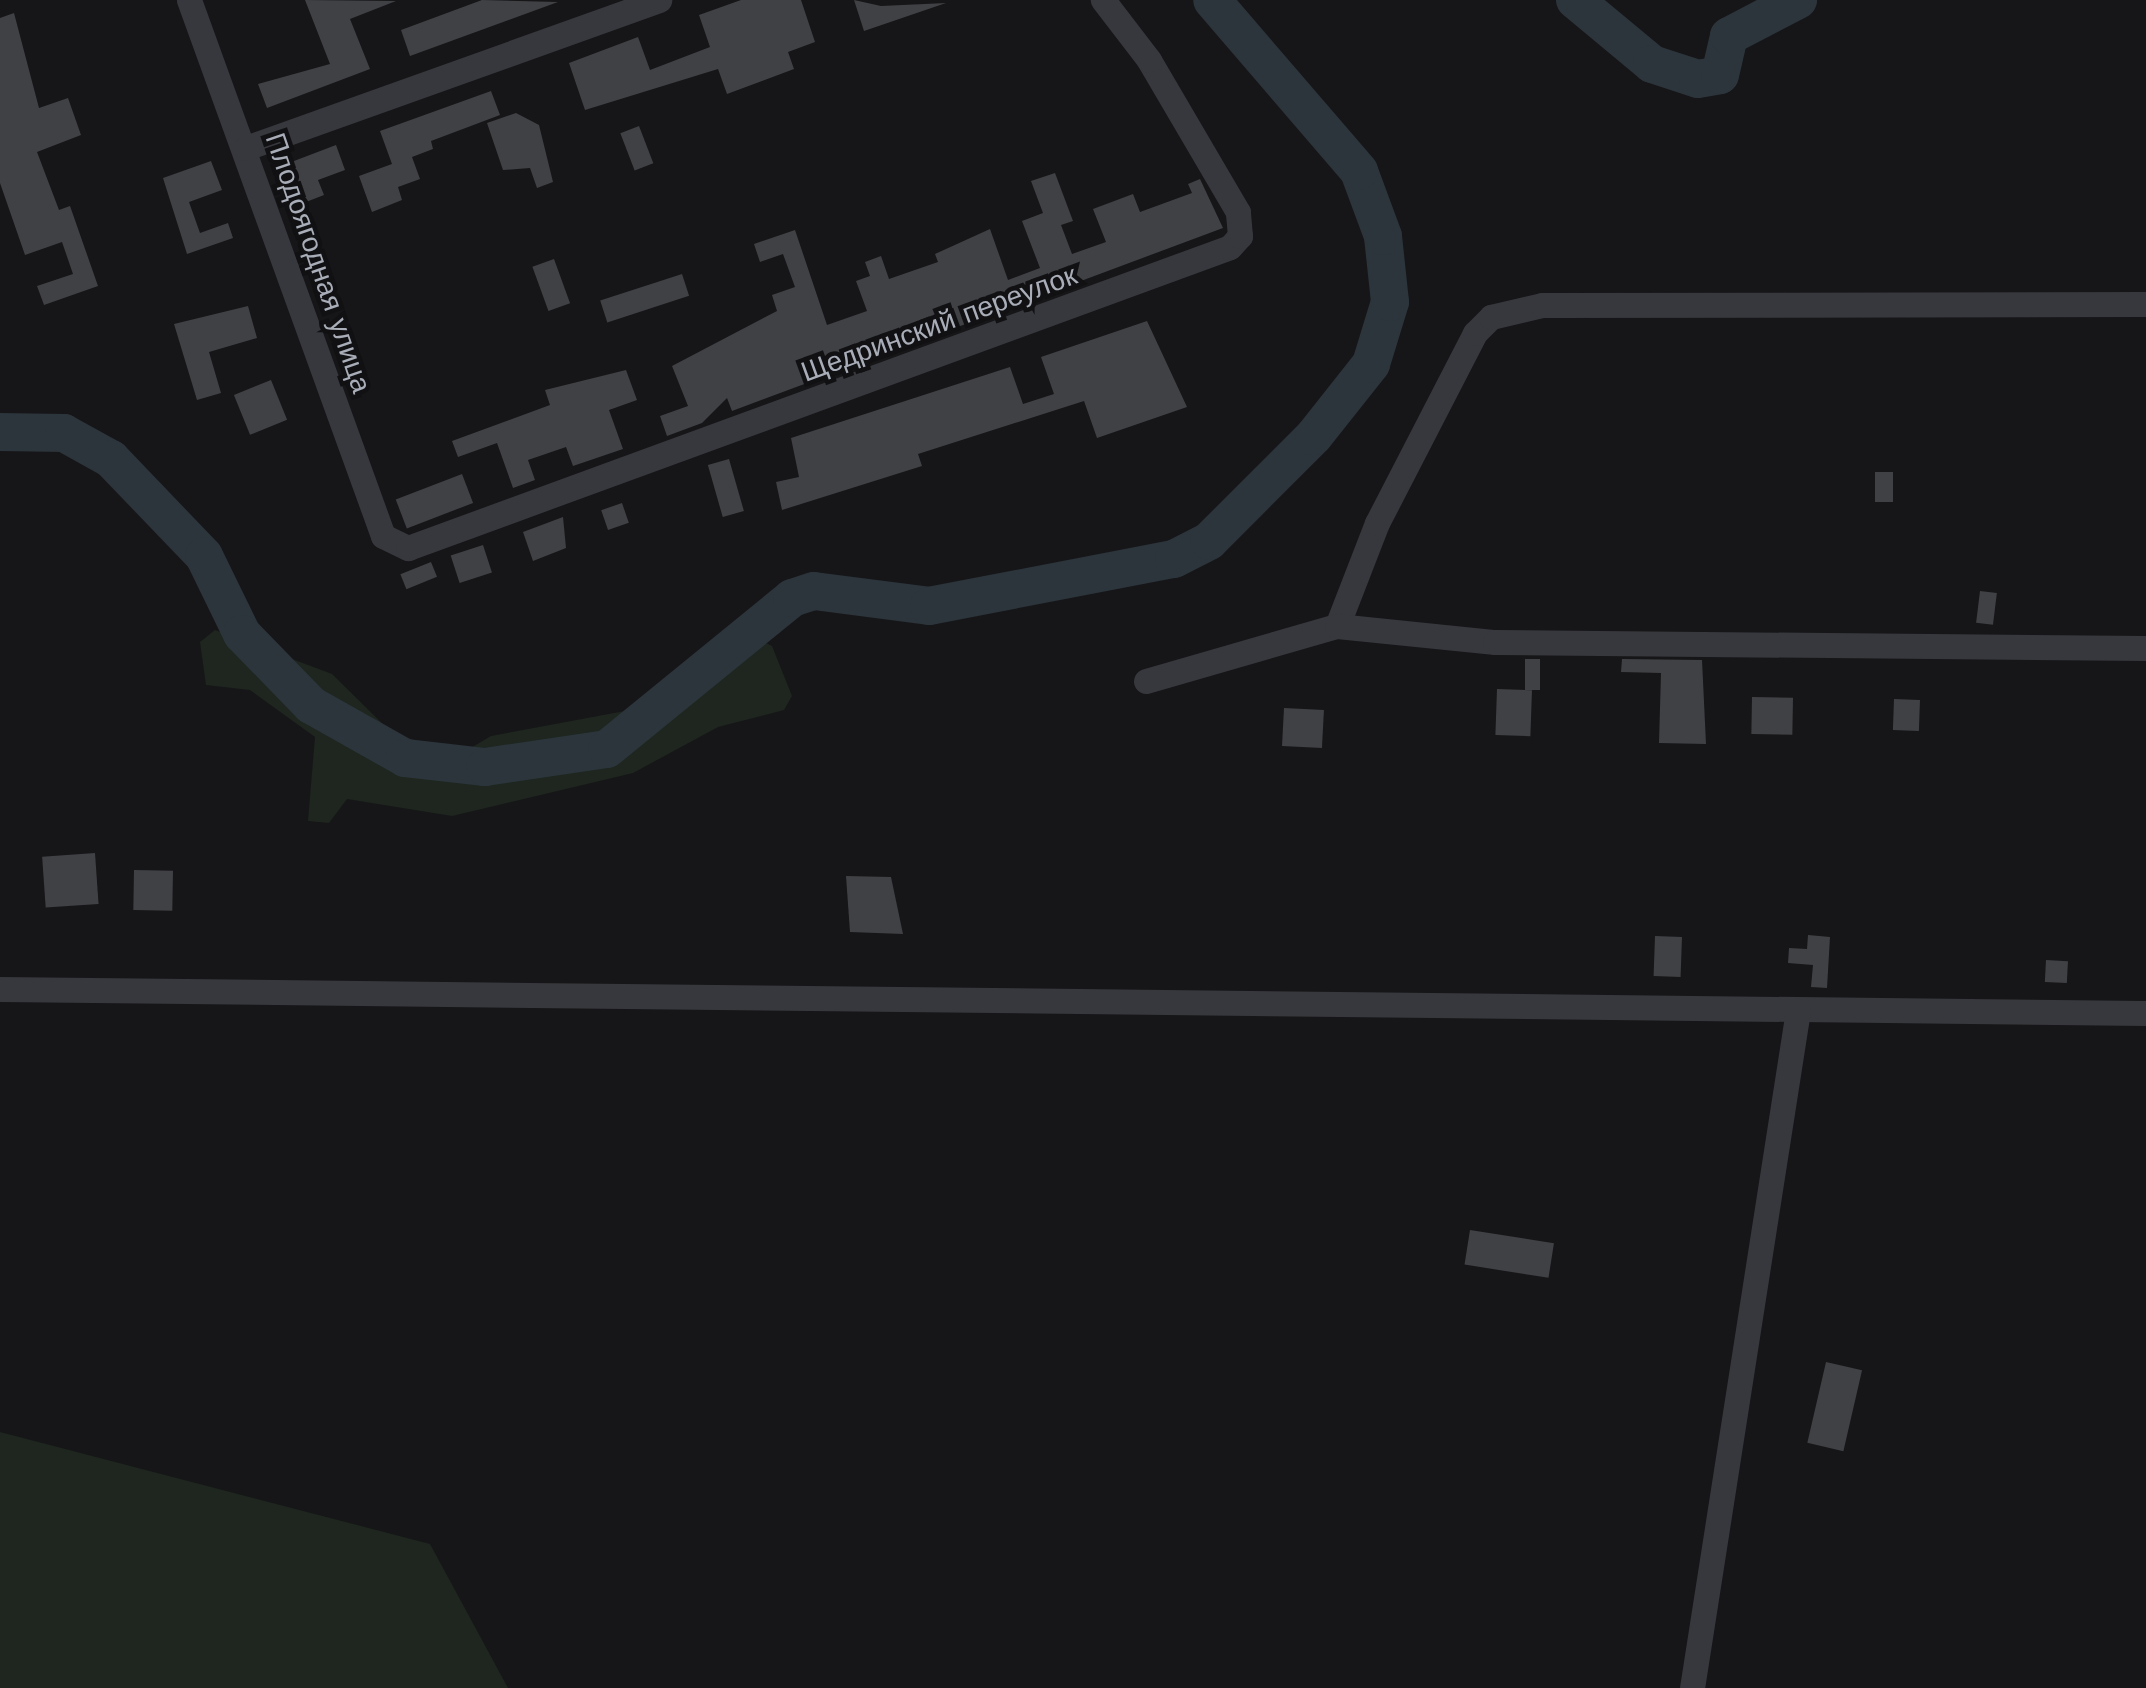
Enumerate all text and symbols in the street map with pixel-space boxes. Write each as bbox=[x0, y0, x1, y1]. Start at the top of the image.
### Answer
street label: Плодоягодная улица bbox=[258, 129, 378, 397]
street label: Щедринский переулок bbox=[797, 258, 1081, 390]

